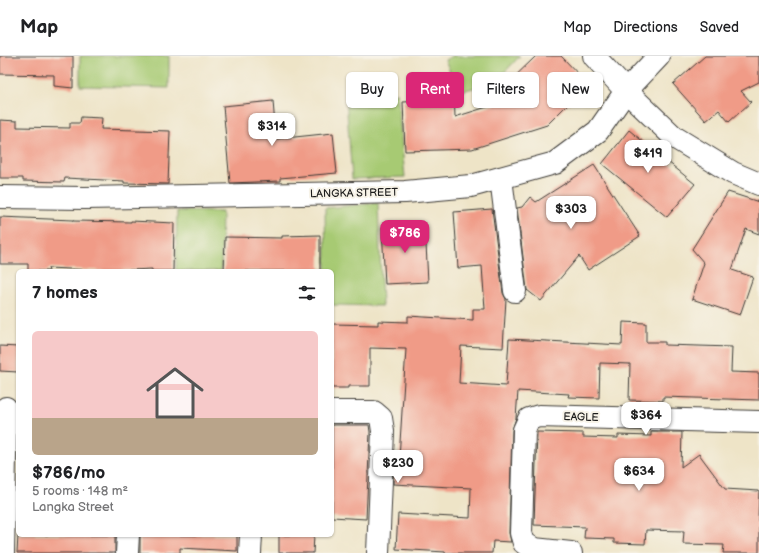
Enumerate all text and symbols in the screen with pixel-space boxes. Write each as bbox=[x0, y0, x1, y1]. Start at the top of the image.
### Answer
text: Map bbox=[20, 16, 58, 39]
text: Map bbox=[563, 19, 591, 36]
text: Directions bbox=[613, 19, 678, 36]
text: Saved bbox=[700, 19, 739, 36]
chip: Buy bbox=[346, 72, 398, 108]
chip: Rent bbox=[406, 72, 464, 108]
chip: Filters bbox=[472, 72, 539, 108]
chip: New bbox=[547, 72, 603, 108]
pin: $314 bbox=[248, 113, 296, 147]
text: $314 bbox=[257, 118, 287, 134]
pin: $419 bbox=[624, 140, 672, 174]
text: $419 bbox=[633, 145, 663, 161]
street label: LANGKA STREET bbox=[310, 186, 399, 200]
pin: $303 bbox=[547, 196, 595, 230]
text: $303 bbox=[555, 201, 587, 217]
pin: $786 bbox=[381, 220, 429, 254]
text: $786 bbox=[389, 225, 421, 241]
icon: filters bbox=[296, 282, 318, 304]
text: 7 homes bbox=[32, 283, 98, 303]
icon: home bbox=[139, 357, 211, 429]
pin: $364 bbox=[622, 402, 670, 436]
text: $364 bbox=[630, 407, 662, 423]
street label: EAGLE bbox=[563, 410, 599, 424]
pin: $230 bbox=[374, 450, 422, 484]
text: $230 bbox=[382, 455, 414, 471]
pin: $634 bbox=[615, 458, 663, 492]
text: $786/mo bbox=[32, 463, 105, 483]
text: $634 bbox=[623, 463, 655, 479]
text: 5 rooms · 148 m² bbox=[32, 483, 128, 499]
text: Langka Street bbox=[32, 499, 114, 515]

